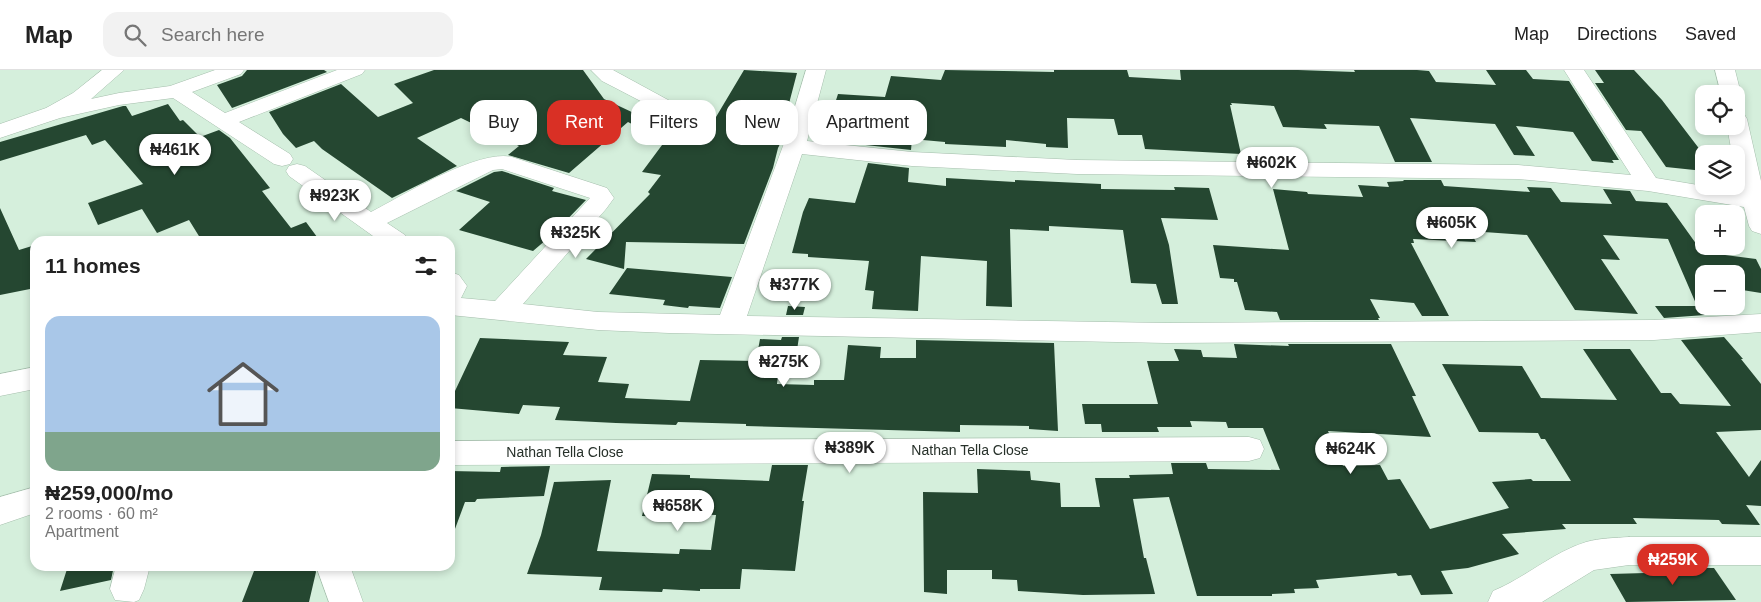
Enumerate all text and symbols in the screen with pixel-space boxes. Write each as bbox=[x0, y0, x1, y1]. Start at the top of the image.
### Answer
search box bbox=[103, 12, 453, 57]
text: Map bbox=[25, 21, 73, 48]
icon: search bbox=[121, 21, 149, 49]
text: Search here bbox=[161, 24, 265, 45]
text: Map bbox=[1514, 24, 1549, 44]
text: Directions bbox=[1577, 24, 1657, 44]
text: Saved bbox=[1685, 24, 1736, 44]
map controls bbox=[1695, 85, 1745, 315]
button: locate bbox=[1695, 85, 1745, 135]
chip: Buy bbox=[470, 100, 537, 145]
chip: Rent bbox=[547, 100, 621, 145]
chip: Filters bbox=[631, 100, 716, 145]
chip: New bbox=[726, 100, 798, 145]
chip: Apartment bbox=[808, 100, 927, 145]
pin: ₦461K bbox=[140, 134, 210, 176]
text: ₦461K bbox=[150, 141, 200, 158]
button: layers bbox=[1695, 145, 1745, 195]
pin: ₦602K bbox=[1237, 146, 1307, 189]
text: ₦602K bbox=[1247, 154, 1297, 171]
pin: ₦923K bbox=[300, 180, 370, 222]
text: ₦923K bbox=[310, 187, 360, 204]
button: + bbox=[1695, 205, 1745, 255]
pin: ₦605K bbox=[1417, 206, 1487, 249]
text: ₦605K bbox=[1427, 214, 1477, 231]
pin: ₦325K bbox=[541, 216, 611, 259]
text: ₦325K bbox=[551, 224, 601, 241]
icon: filters bbox=[412, 252, 440, 280]
text: 11 homes bbox=[45, 254, 141, 277]
button: − bbox=[1695, 265, 1745, 315]
pin: ₦377K bbox=[760, 268, 830, 311]
text: ₦377K bbox=[770, 276, 820, 293]
pin: ₦275K bbox=[749, 346, 819, 388]
icon: home bbox=[198, 349, 288, 439]
text: ₦275K bbox=[759, 353, 809, 370]
pin: ₦389K bbox=[815, 432, 885, 474]
pin: ₦624K bbox=[1316, 432, 1386, 475]
text: ₦389K bbox=[825, 439, 875, 456]
text: ₦624K bbox=[1326, 440, 1376, 457]
street label: Nathan Tella Close bbox=[911, 442, 1029, 458]
street label: Nathan Tella Close bbox=[506, 444, 624, 460]
text: ₦259,000/mo bbox=[45, 481, 173, 504]
pin: ₦658K bbox=[643, 490, 713, 532]
text: ₦658K bbox=[653, 497, 703, 514]
text: 2 rooms · 60 m² bbox=[45, 505, 158, 522]
text: Apartment bbox=[45, 523, 119, 540]
pin: ₦259K bbox=[1638, 544, 1708, 586]
text: ₦259K bbox=[1648, 551, 1698, 568]

